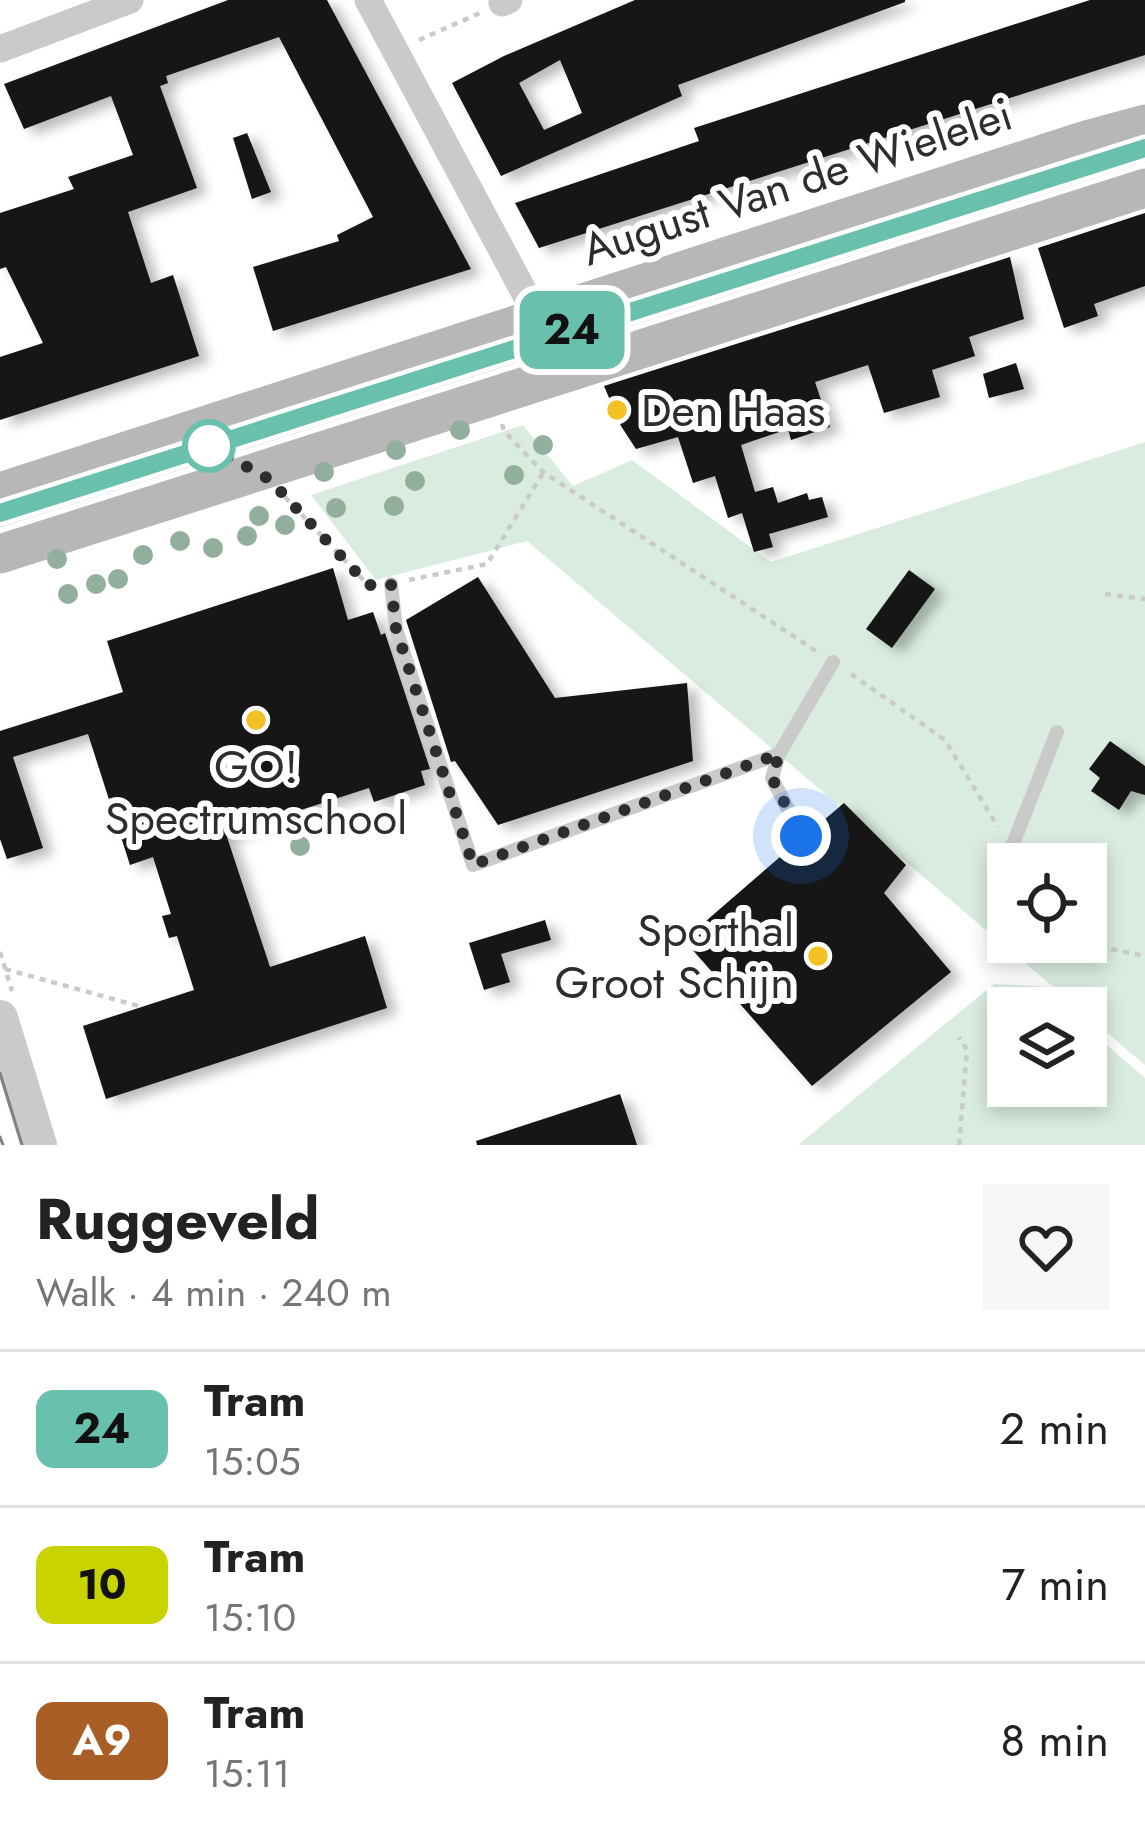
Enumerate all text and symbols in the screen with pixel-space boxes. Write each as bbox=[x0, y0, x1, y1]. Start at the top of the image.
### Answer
street label: August Van de Wielelei bbox=[574, 82, 1020, 282]
line badge: 24 bbox=[518, 291, 626, 369]
text: 24 bbox=[544, 299, 600, 360]
place label: Den Haas bbox=[641, 378, 826, 443]
marker: Den Haas bbox=[604, 397, 630, 423]
unlabelled marker bbox=[184, 421, 234, 471]
marker: GO! Spectrumschool bbox=[243, 707, 269, 733]
place label: GO! Spectrumschool bbox=[105, 734, 407, 851]
your location bbox=[771, 806, 831, 866]
map controls bbox=[987, 843, 1107, 1107]
button: locate bbox=[987, 843, 1107, 963]
place label: Sporthal Groot Schijn bbox=[555, 898, 794, 1015]
marker: Sporthal Groot Schijn bbox=[805, 943, 831, 969]
button: layers bbox=[987, 987, 1107, 1107]
text: Ruggeveld bbox=[36, 1178, 319, 1260]
button: heart bbox=[983, 1184, 1109, 1310]
text: Walk · 4 min · 240 m bbox=[36, 1264, 392, 1321]
text: Tram bbox=[204, 1368, 305, 1433]
text: 2 min bbox=[999, 1396, 1109, 1461]
text: 24 bbox=[74, 1398, 130, 1459]
text: 15:05 bbox=[204, 1433, 301, 1490]
text: Tram bbox=[204, 1524, 305, 1589]
text: 7 min bbox=[1001, 1552, 1109, 1617]
text: 10 bbox=[77, 1554, 127, 1615]
text: 15:10 bbox=[204, 1589, 296, 1646]
text: Tram bbox=[204, 1680, 305, 1745]
text: 8 min bbox=[1001, 1708, 1109, 1773]
text: A9 bbox=[73, 1710, 131, 1771]
text: 15:11 bbox=[204, 1745, 290, 1802]

